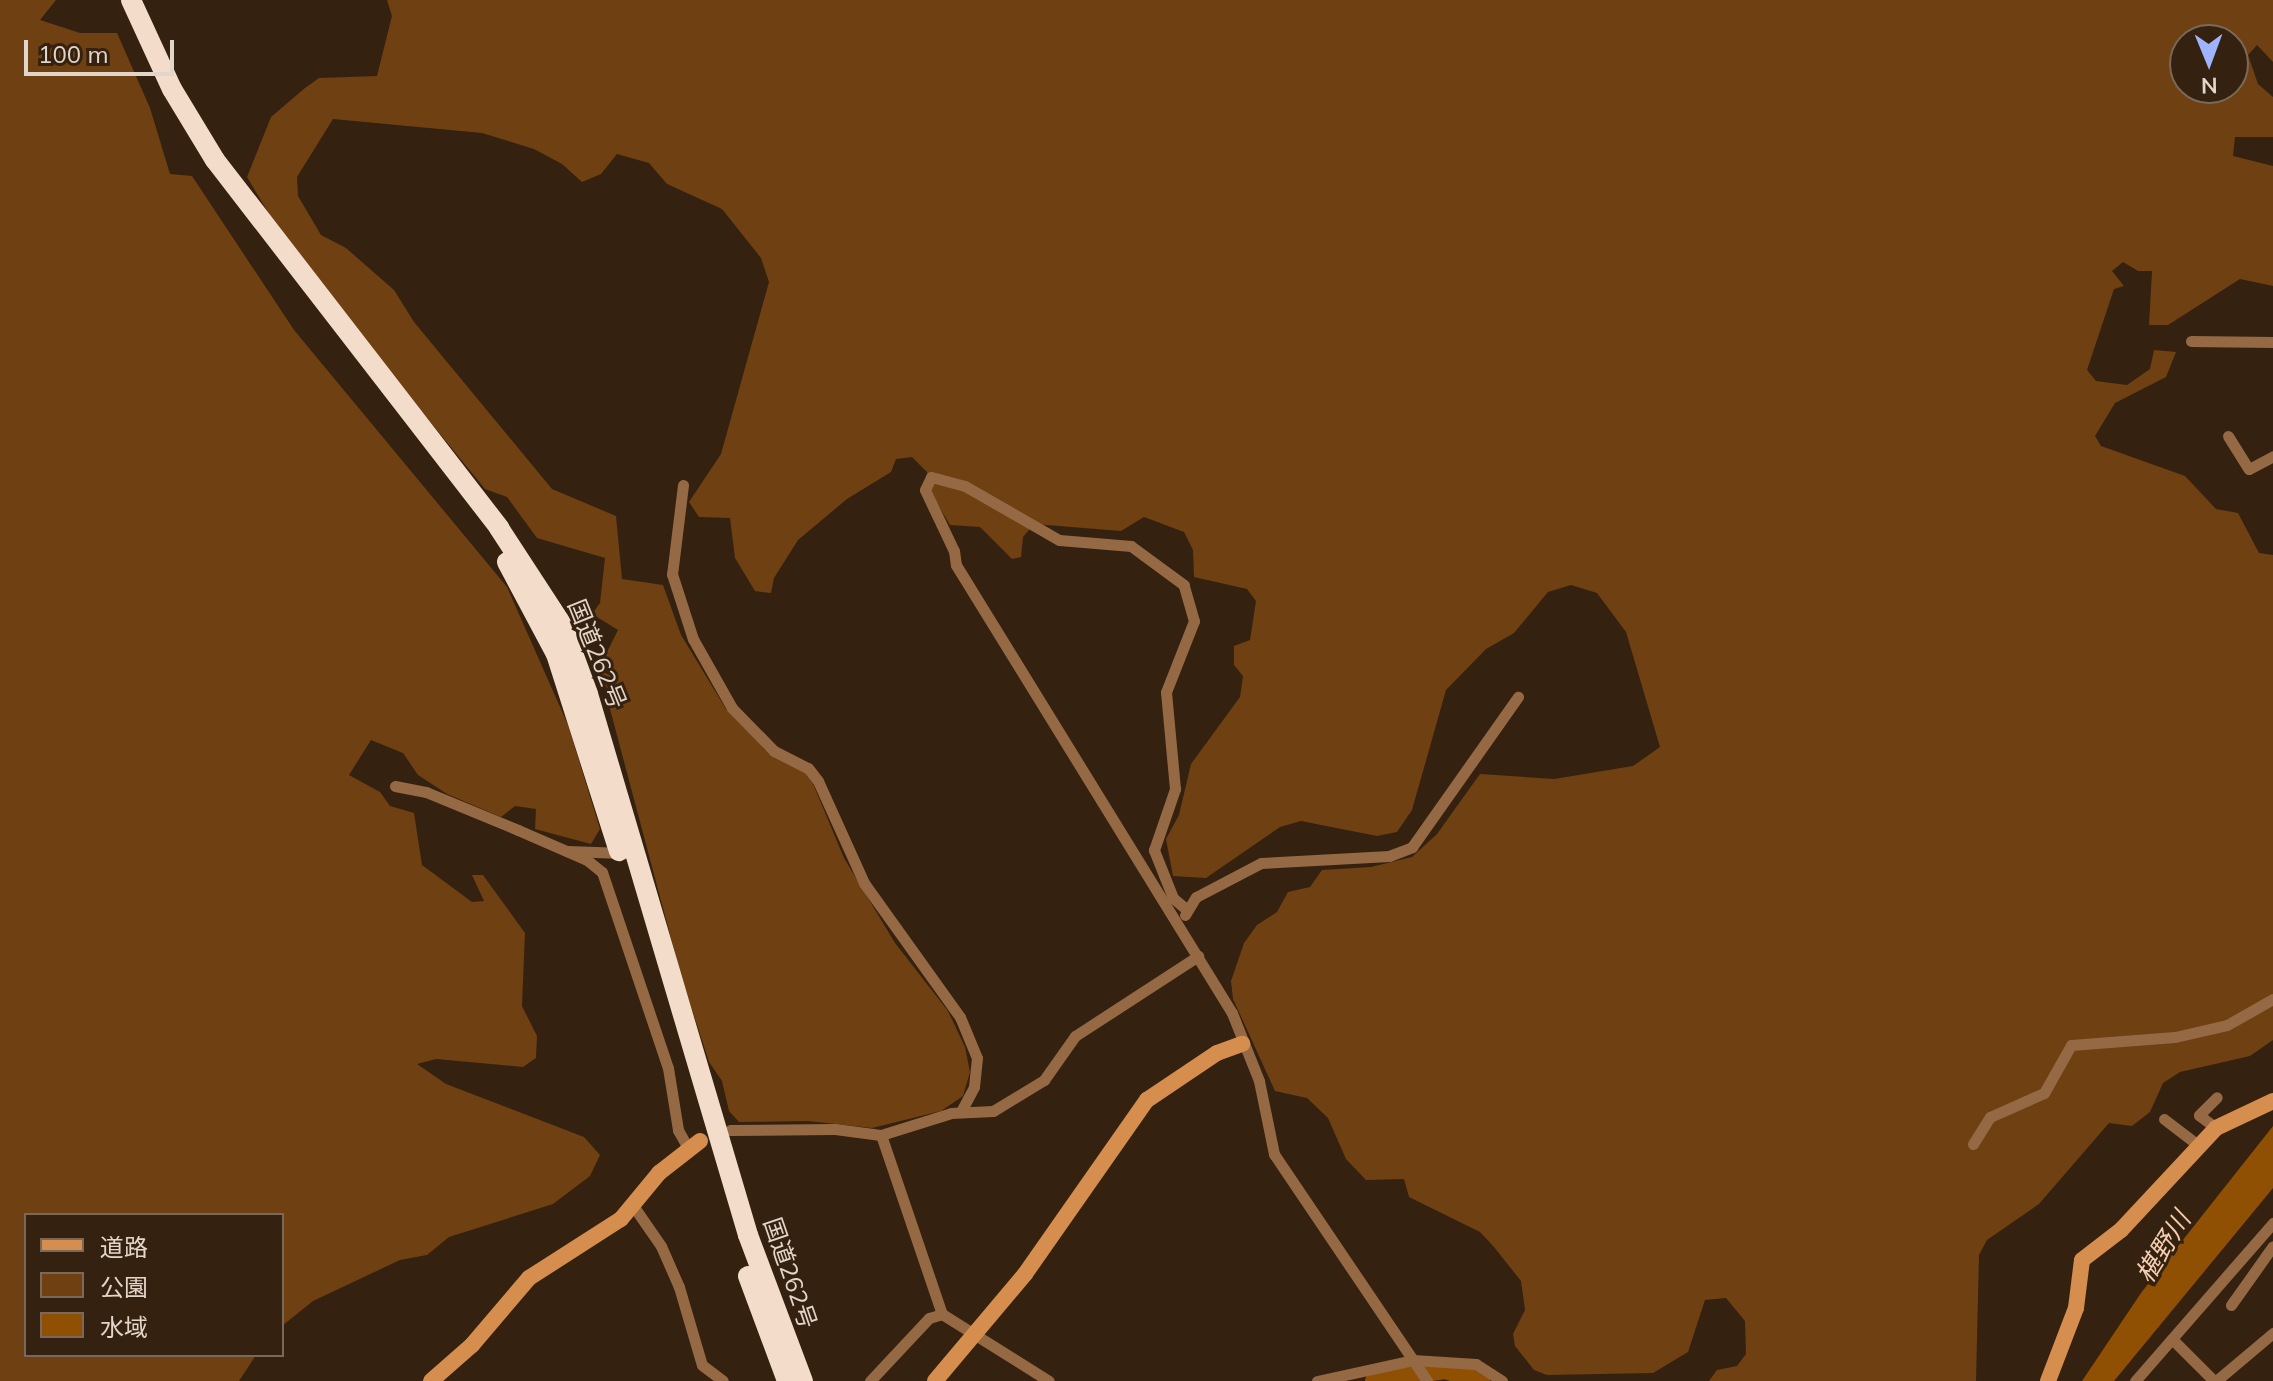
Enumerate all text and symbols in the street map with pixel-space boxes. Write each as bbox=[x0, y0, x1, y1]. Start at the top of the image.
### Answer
scale bar bbox=[28, 24, 178, 74]
north arrow bbox=[2169, 24, 2249, 104]
text: 100 m bbox=[38, 39, 109, 69]
text: N bbox=[2201, 72, 2218, 100]
street label: 国道262号 bbox=[562, 595, 632, 713]
water label: 椹野川 bbox=[2129, 1206, 2197, 1288]
legend bbox=[24, 1213, 284, 1357]
street label: 国道262号 bbox=[758, 1214, 822, 1332]
text: 道路 bbox=[100, 1232, 148, 1262]
text: 公園 bbox=[100, 1272, 148, 1302]
text: 水域 bbox=[100, 1312, 148, 1342]

